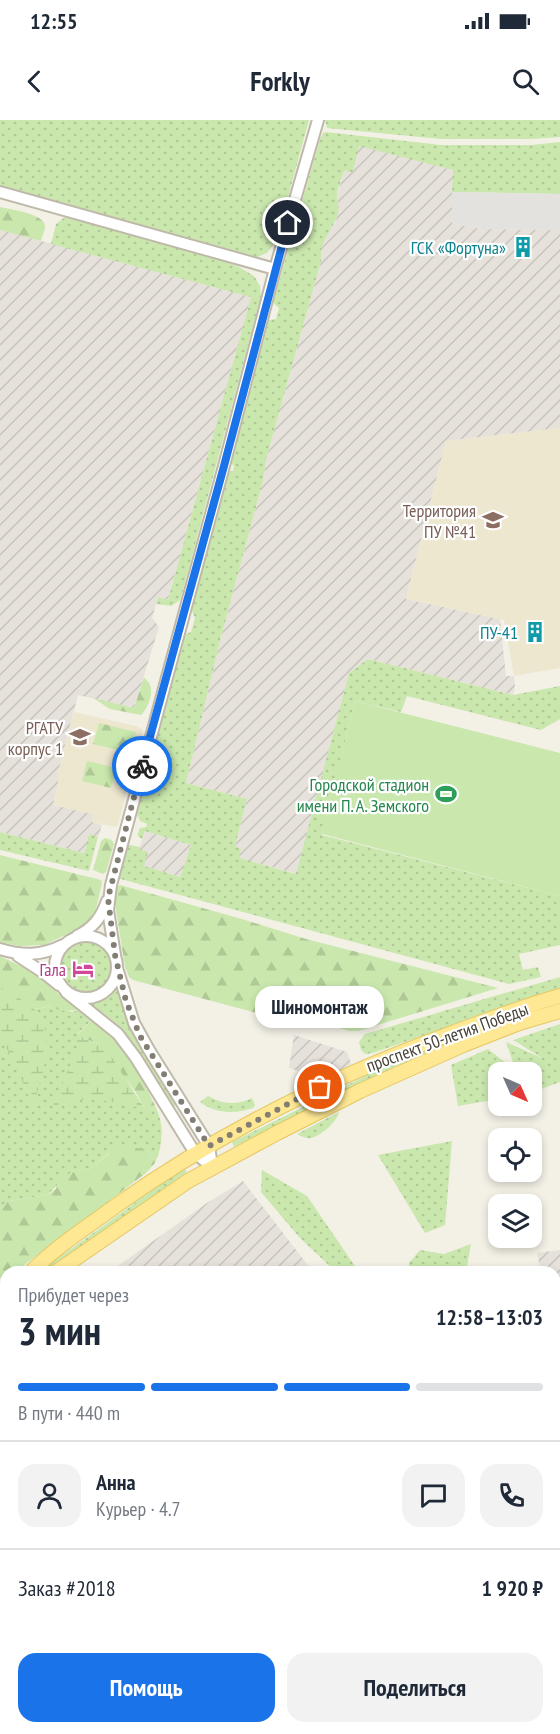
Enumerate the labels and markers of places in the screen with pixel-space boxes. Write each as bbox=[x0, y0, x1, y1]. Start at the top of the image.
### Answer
pin bbox=[262, 197, 313, 248]
building icon: ГСК «Фортуна» bbox=[511, 235, 535, 259]
place label: ГСК «Фортуна» bbox=[411, 236, 506, 259]
place label: Территория ПУ №41 bbox=[403, 499, 476, 543]
school or university icon: Территория ПУ №41 bbox=[481, 508, 505, 532]
building icon: ПУ-41 bbox=[523, 620, 547, 644]
place label: ПУ-41 bbox=[480, 621, 518, 644]
place label: РГАТУ корпус 1 bbox=[8, 716, 64, 760]
school or university icon: РГАТУ корпус 1 bbox=[68, 725, 92, 749]
place label: Городской стадион имени П. А. Земского bbox=[297, 773, 429, 817]
sports icon: Городской стадион имени П. А. Земского bbox=[434, 782, 458, 806]
hotel icon: Гала bbox=[71, 957, 95, 981]
place label: Гала bbox=[39, 958, 66, 981]
callout: Шиномонтаж bbox=[256, 985, 385, 1027]
pin bbox=[294, 1061, 345, 1112]

